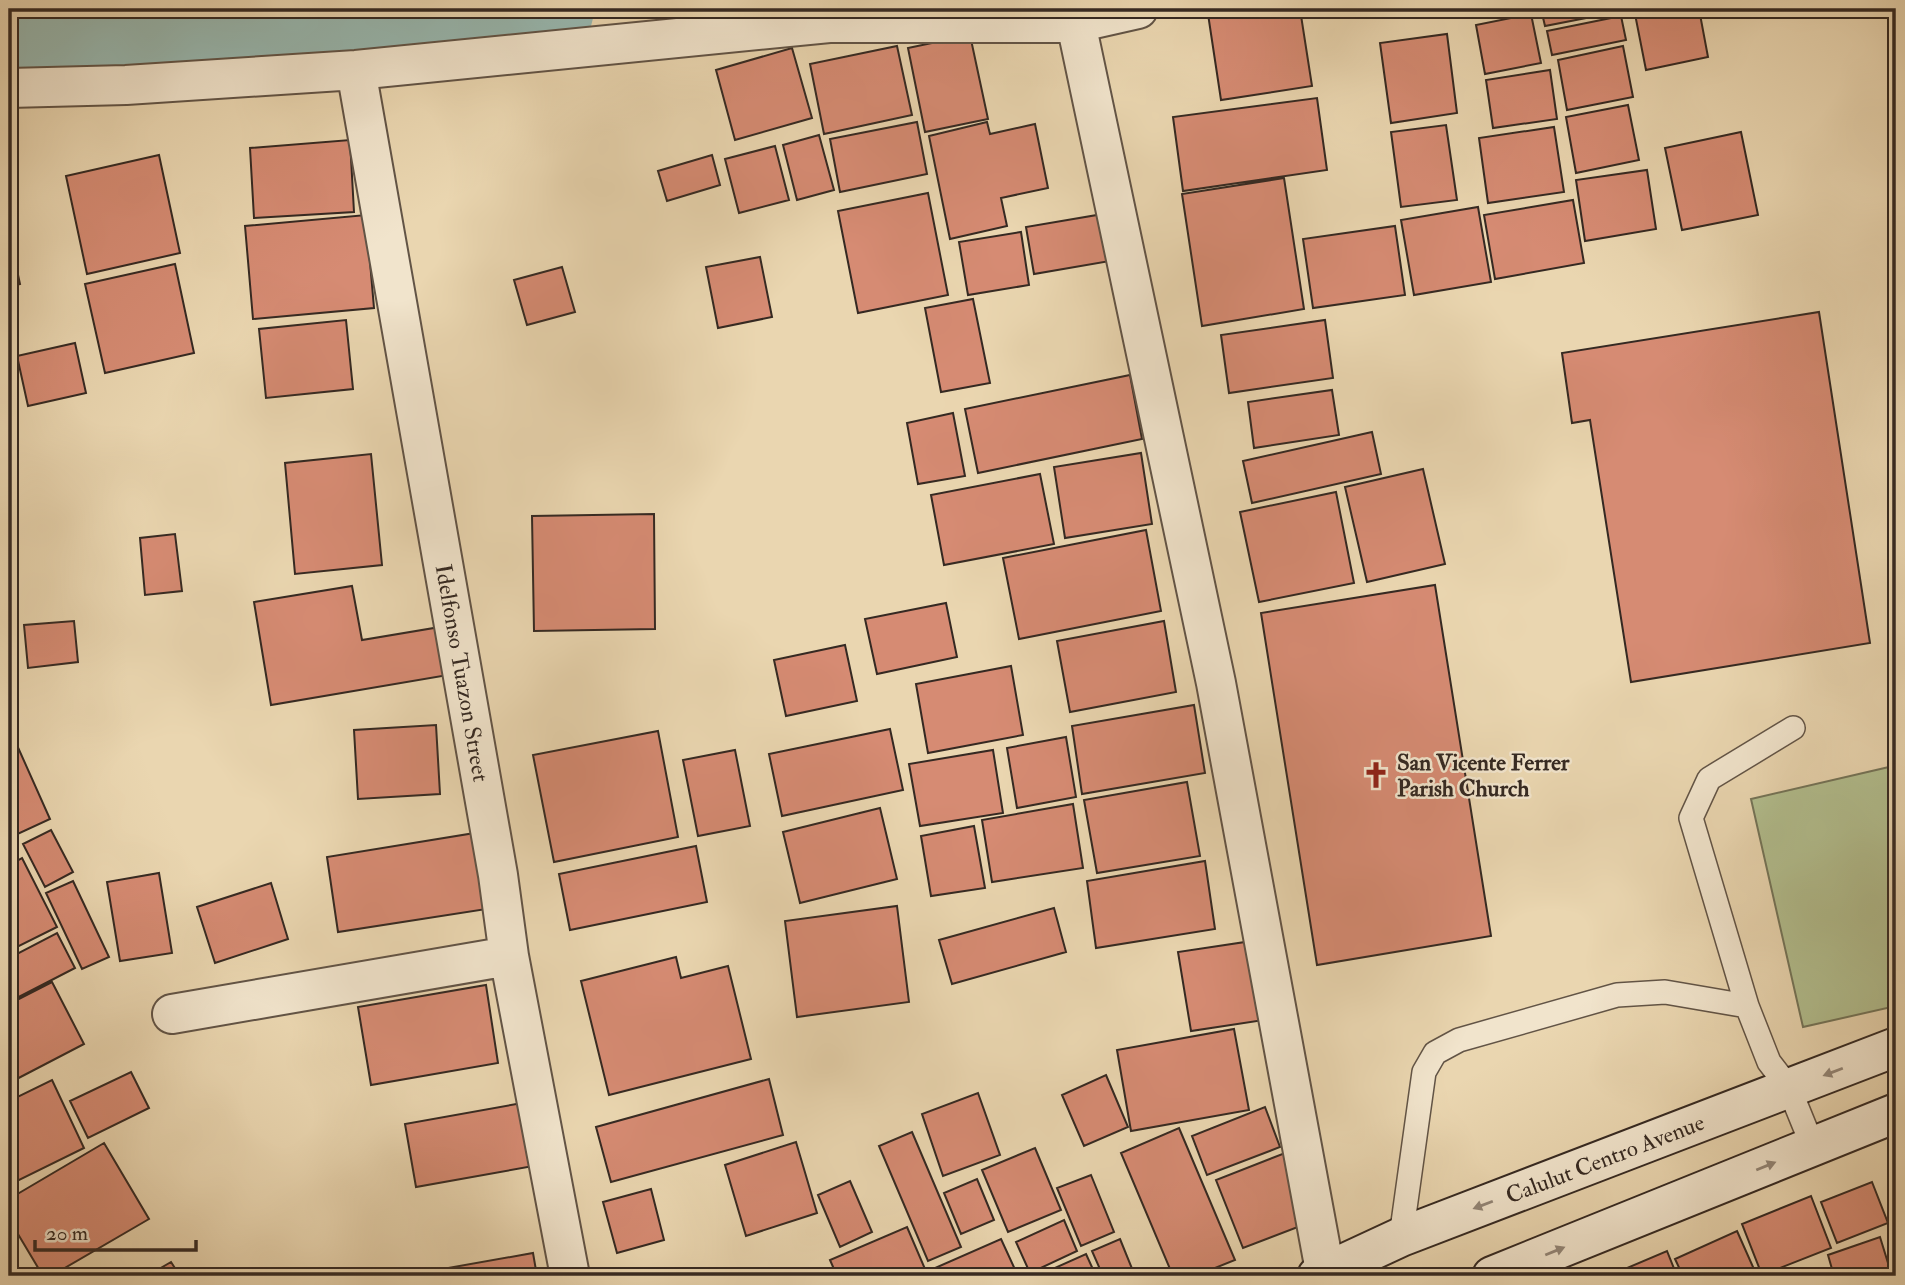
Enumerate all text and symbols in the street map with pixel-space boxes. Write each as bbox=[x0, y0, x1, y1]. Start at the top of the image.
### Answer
street label: Idelfonso Tuazon Street bbox=[429, 562, 495, 784]
place label: San Vicente Ferrer Parish Church bbox=[1397, 748, 1570, 803]
church icon: San Vicente Ferrer Parish Church bbox=[1361, 760, 1391, 790]
one-way arrow bbox=[1822, 1066, 1843, 1077]
street label: Calulut Centro Avenue bbox=[1502, 1108, 1709, 1210]
one-way arrow bbox=[1756, 1160, 1777, 1171]
one-way arrow bbox=[1472, 1200, 1493, 1211]
scale bar bbox=[35, 1208, 196, 1252]
text: 20 m bbox=[46, 1220, 88, 1247]
one-way arrow bbox=[1545, 1245, 1566, 1256]

